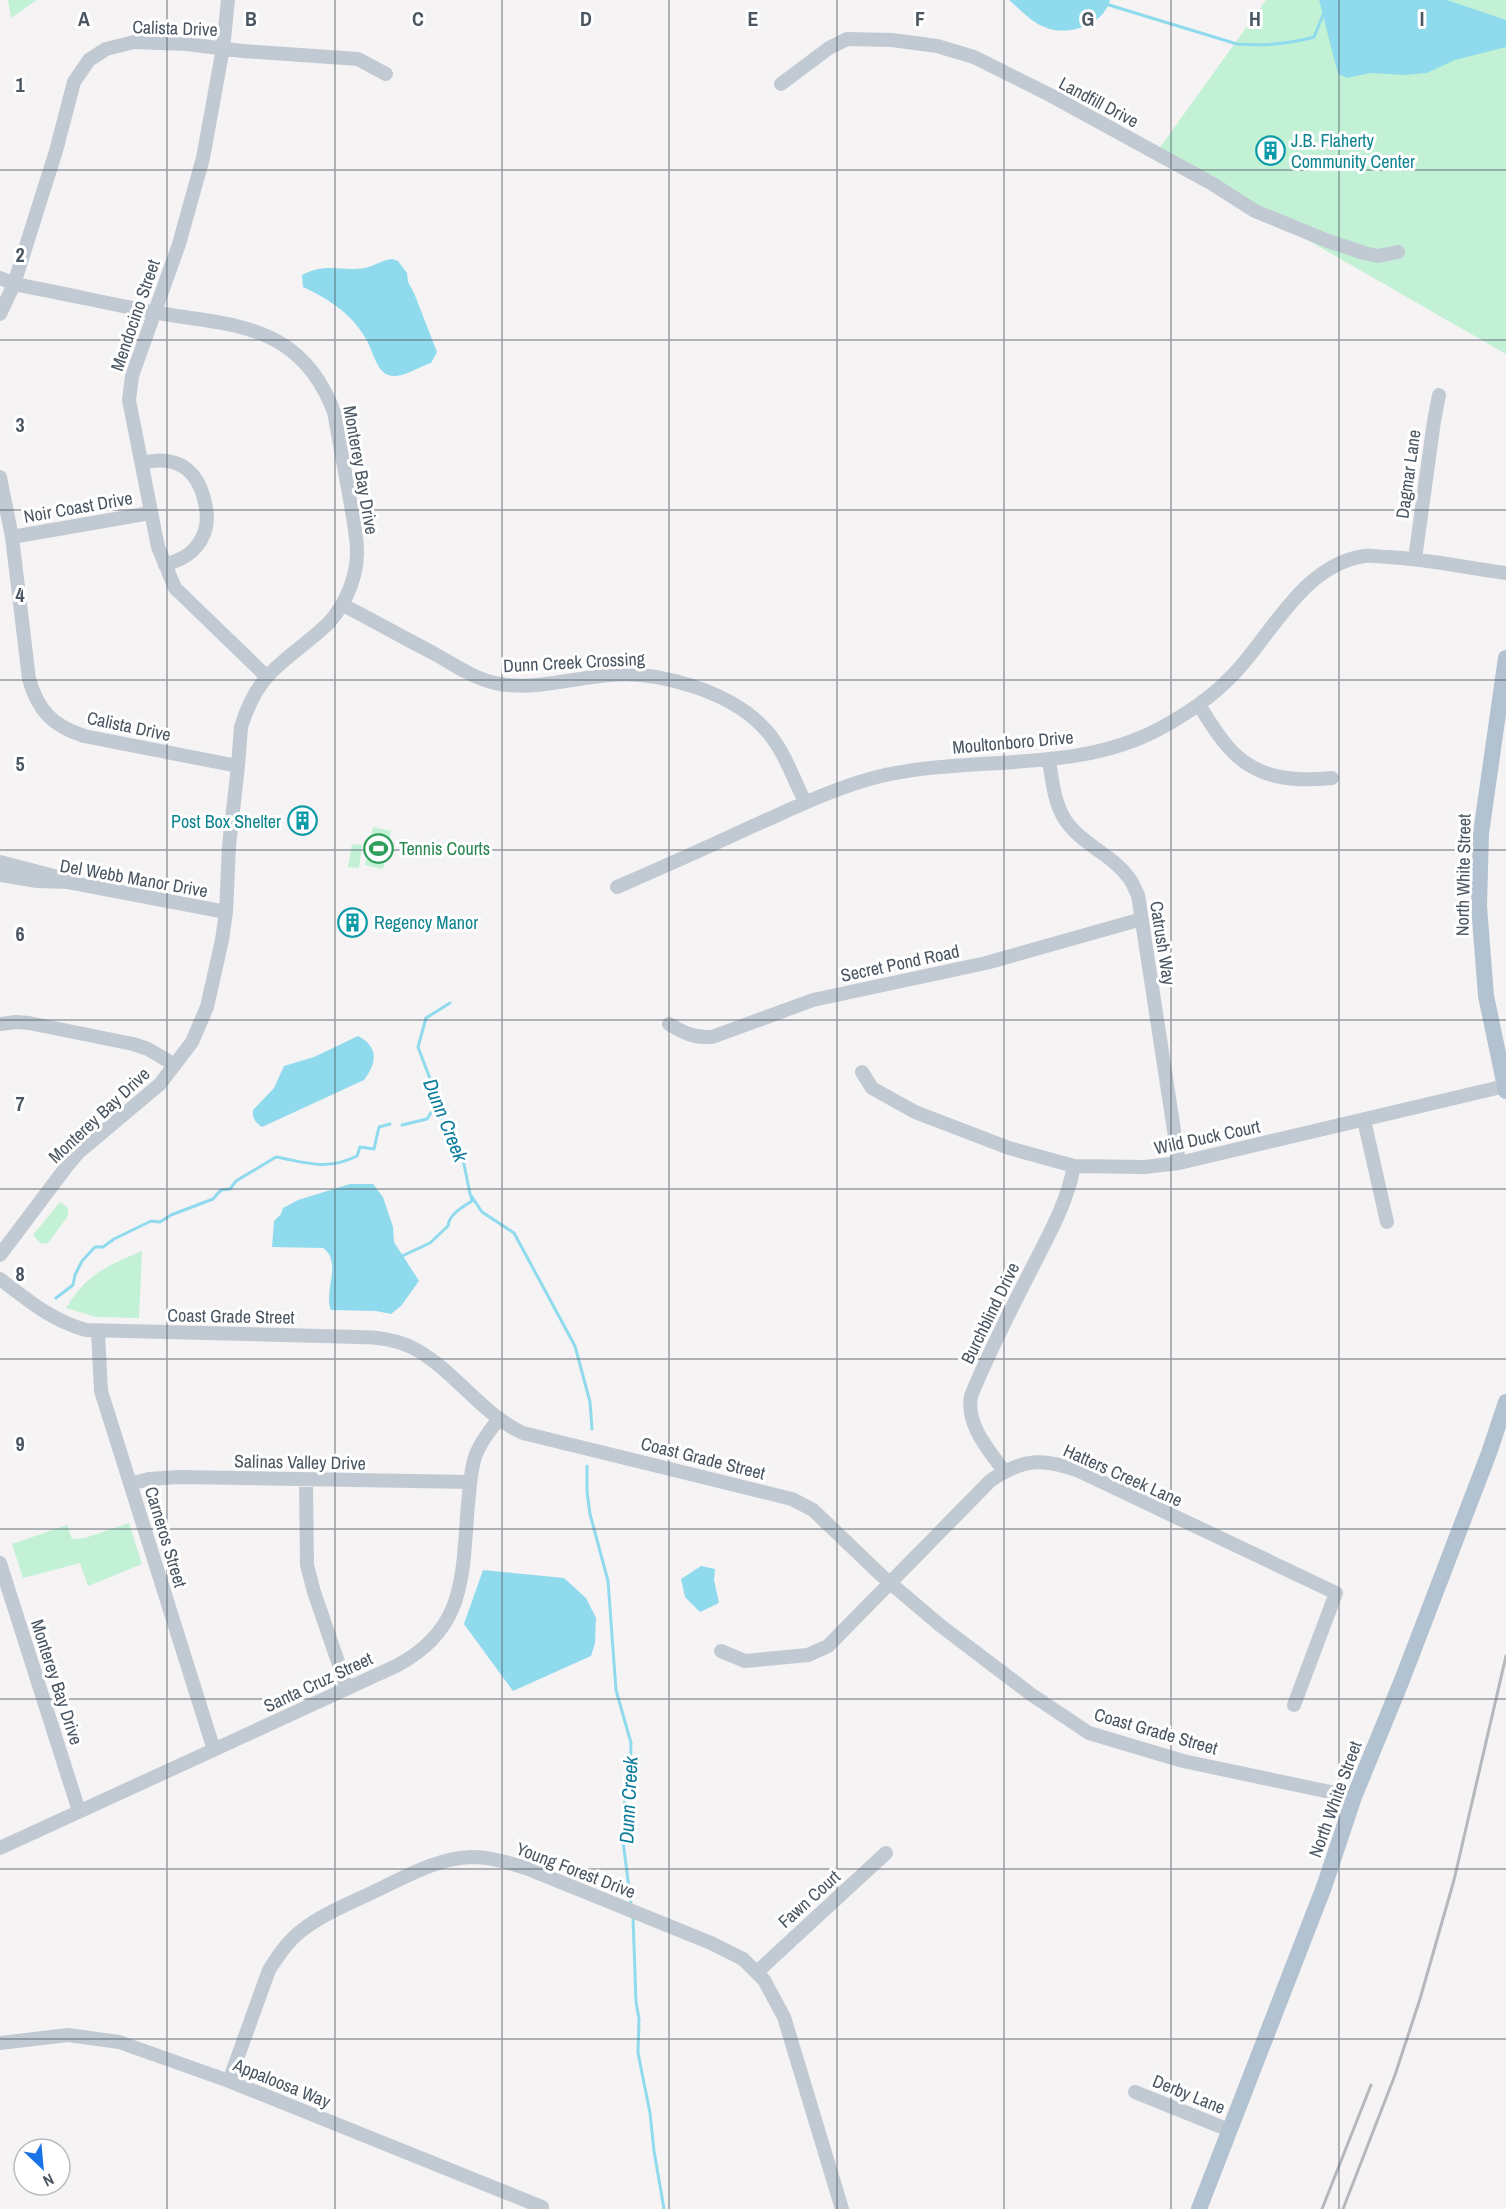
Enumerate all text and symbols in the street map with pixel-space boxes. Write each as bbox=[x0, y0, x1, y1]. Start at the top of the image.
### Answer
text: A bbox=[78, 5, 90, 32]
text: B bbox=[245, 5, 257, 32]
text: C bbox=[412, 5, 424, 32]
text: D bbox=[580, 5, 592, 32]
text: E bbox=[748, 5, 759, 32]
text: F bbox=[915, 5, 925, 32]
text: G bbox=[1082, 5, 1094, 32]
text: H bbox=[1249, 5, 1261, 32]
text: I bbox=[1420, 5, 1424, 32]
street label: Calista Drive bbox=[132, 14, 218, 42]
text: 1 bbox=[15, 71, 25, 98]
street label: Landfill Drive bbox=[1055, 71, 1143, 133]
place label: J.B. Flaherty Community Center bbox=[1291, 128, 1415, 174]
building icon: J.B. Flaherty Community Center bbox=[1254, 134, 1286, 166]
text: 2 bbox=[15, 241, 25, 268]
street label: Mendocino Street bbox=[104, 256, 166, 374]
street label: Monterey Bay Drive bbox=[337, 404, 385, 536]
text: 3 bbox=[15, 411, 25, 438]
street label: Dagmar Lane bbox=[1389, 428, 1427, 520]
street label: Noir Coast Drive bbox=[22, 485, 134, 529]
text: 4 bbox=[15, 581, 25, 608]
street label: Dunn Creek Crossing bbox=[502, 646, 646, 678]
street label: Calista Drive bbox=[85, 705, 173, 747]
street label: Moultonboro Drive bbox=[951, 724, 1075, 760]
text: 5 bbox=[15, 750, 25, 777]
building icon: Post Box Shelter bbox=[286, 805, 318, 837]
place label: Post Box Shelter bbox=[171, 809, 281, 834]
street label: North White Street bbox=[1449, 814, 1477, 936]
sports icon: Tennis Courts bbox=[362, 832, 394, 864]
place label: Tennis Courts bbox=[399, 836, 490, 861]
street label: Del Webb Manor Drive bbox=[58, 853, 210, 903]
street label: Catrush Way bbox=[1144, 899, 1182, 987]
building icon: Regency Manor bbox=[337, 906, 369, 938]
place label: Regency Manor bbox=[374, 910, 478, 935]
text: 6 bbox=[15, 920, 25, 947]
street label: Secret Pond Road bbox=[838, 938, 962, 988]
street label: Monterey Bay Drive bbox=[43, 1061, 155, 1169]
water label: Dunn Creek bbox=[417, 1074, 475, 1166]
text: 7 bbox=[15, 1090, 25, 1117]
street label: Wild Duck Court bbox=[1152, 1114, 1262, 1160]
street label: Burchblind Drive bbox=[955, 1258, 1025, 1368]
text: 8 bbox=[15, 1260, 25, 1287]
street label: Coast Grade Street bbox=[167, 1302, 295, 1330]
text: 9 bbox=[15, 1430, 25, 1457]
street label: Coast Grade Street bbox=[638, 1430, 768, 1486]
street label: Hatters Creek Lane bbox=[1059, 1438, 1187, 1512]
street label: Salinas Valley Drive bbox=[234, 1448, 366, 1476]
street label: Carneros Street bbox=[139, 1484, 193, 1590]
street label: Monterey Bay Drive bbox=[25, 1616, 89, 1748]
street label: Santa Cruz Street bbox=[260, 1646, 376, 1718]
street label: Coast Grade Street bbox=[1091, 1701, 1221, 1761]
street label: North White Street bbox=[1302, 1737, 1368, 1861]
water label: Dunn Creek bbox=[612, 1755, 644, 1844]
street label: Young Forest Drive bbox=[513, 1836, 639, 1904]
street label: Fawn Court bbox=[773, 1864, 845, 1934]
street label: Appaloosa Way bbox=[229, 2052, 335, 2114]
street label: Derby Lane bbox=[1149, 2068, 1229, 2120]
north arrow bbox=[12, 2137, 72, 2197]
text: N bbox=[39, 2169, 58, 2192]

